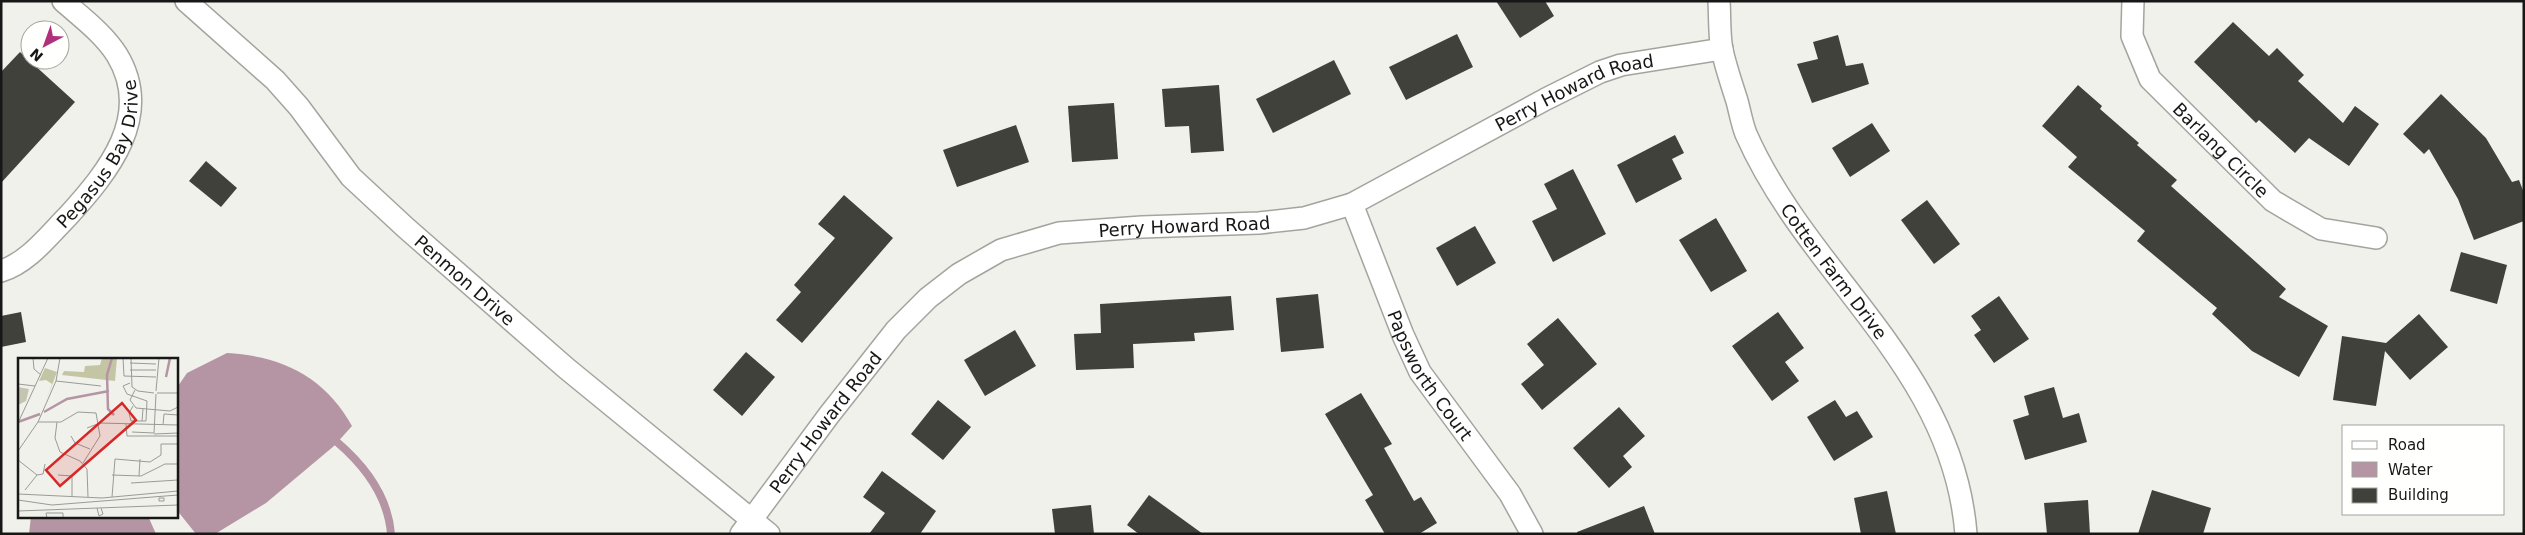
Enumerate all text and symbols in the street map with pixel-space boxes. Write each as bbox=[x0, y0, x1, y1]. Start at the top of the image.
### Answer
north arrow bbox=[20, 20, 70, 70]
text: N bbox=[27, 45, 46, 65]
street label: Perry Howard Road bbox=[1491, 49, 1655, 135]
street label: Pegasus Bay Drive bbox=[52, 78, 141, 232]
street label: Barlang Circle bbox=[2169, 98, 2273, 202]
street label: Cotten Farm Drive bbox=[1777, 199, 1892, 343]
street label: Perry Howard Road bbox=[1098, 211, 1271, 241]
street label: Penmon Drive bbox=[411, 230, 520, 329]
street label: Papsworth Court bbox=[1384, 307, 1477, 444]
street label: Perry Howard Road bbox=[765, 347, 886, 497]
inset map bbox=[18, 358, 178, 518]
legend bbox=[2342, 425, 2505, 515]
text: Road bbox=[2388, 436, 2426, 454]
text: Water bbox=[2388, 461, 2433, 479]
text: Building bbox=[2388, 486, 2449, 504]

